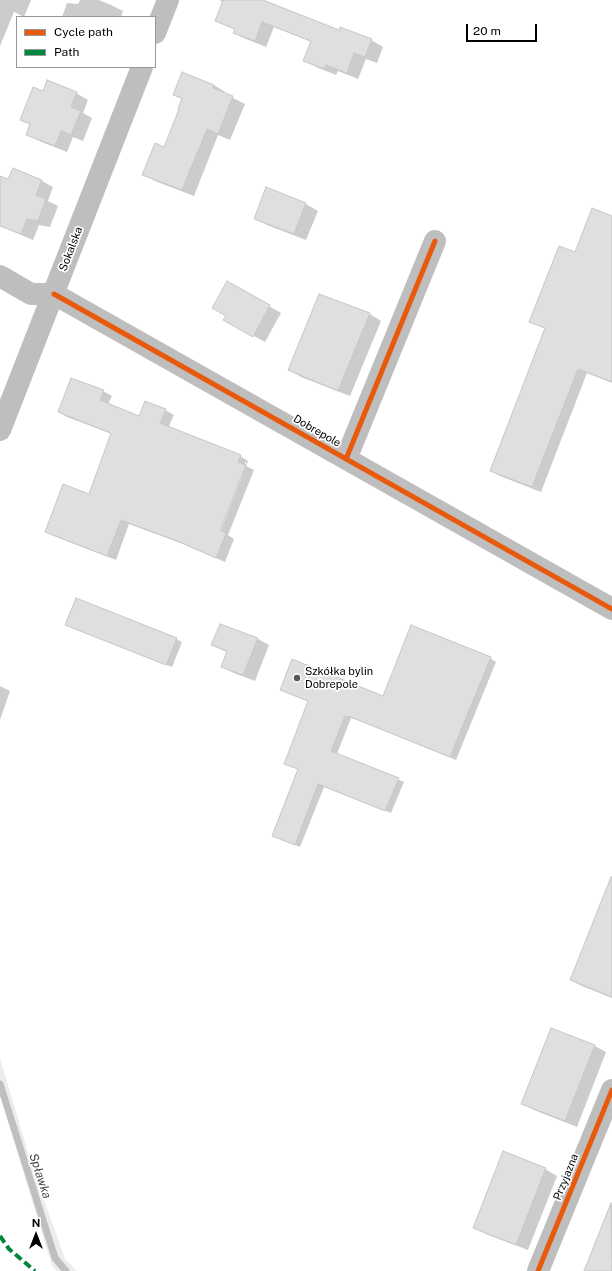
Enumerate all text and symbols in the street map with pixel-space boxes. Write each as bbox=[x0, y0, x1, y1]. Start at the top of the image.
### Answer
legend bbox=[16, 16, 156, 68]
scale bar bbox=[468, 16, 539, 42]
text: 20 m bbox=[473, 24, 501, 38]
text: Cycle path bbox=[54, 25, 113, 39]
text: Path bbox=[54, 45, 80, 59]
street label: Sokalska bbox=[56, 225, 86, 273]
street label: Dobrepole bbox=[291, 412, 343, 450]
place label: Szkółka bylin Dobrepole bbox=[305, 665, 373, 691]
marker: Szkółka bylin Dobrepole bbox=[292, 673, 302, 683]
water label: Spławka bbox=[26, 1152, 54, 1200]
street label: Przyjazna bbox=[551, 1152, 581, 1202]
north arrow bbox=[16, 1215, 56, 1255]
text: N bbox=[32, 1217, 40, 1229]

